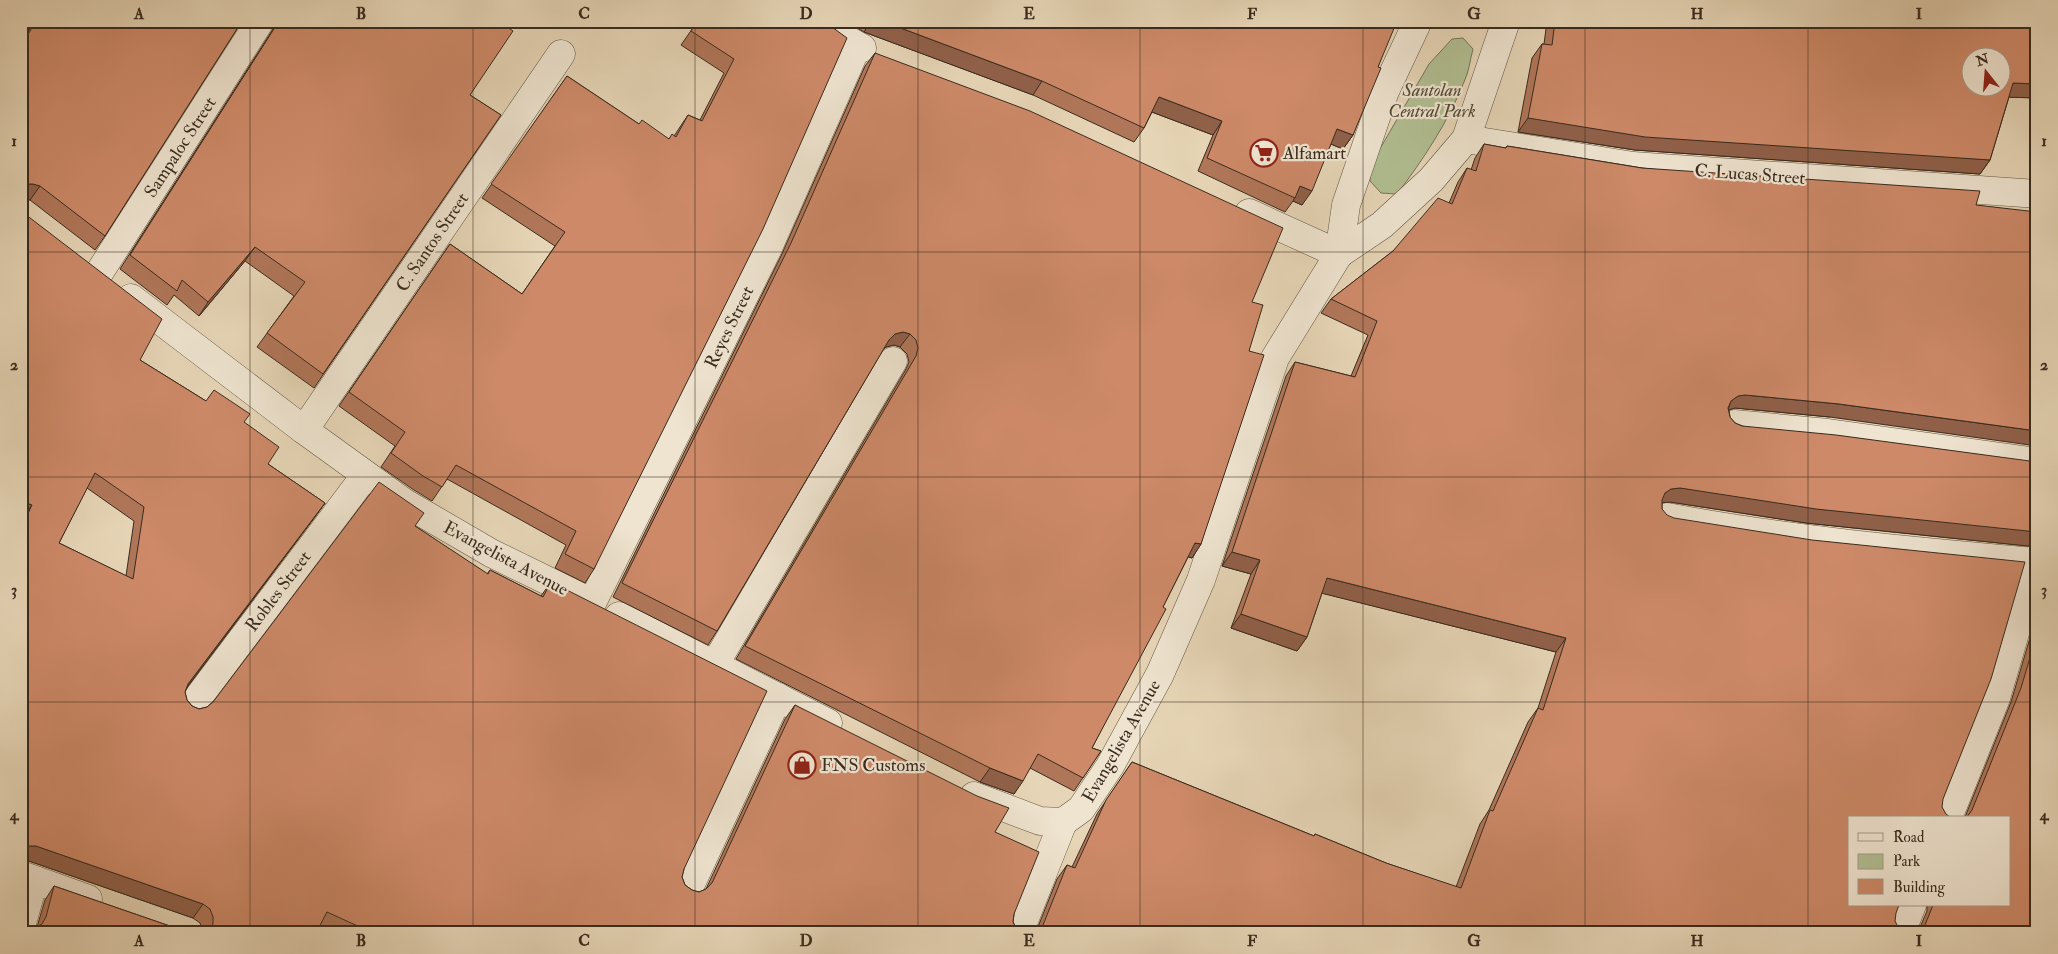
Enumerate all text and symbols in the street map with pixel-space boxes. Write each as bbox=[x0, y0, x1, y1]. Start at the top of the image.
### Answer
text: A bbox=[133, 4, 145, 24]
text: B bbox=[356, 4, 366, 24]
text: C bbox=[578, 4, 590, 24]
text: D bbox=[799, 4, 813, 24]
text: E bbox=[1023, 4, 1035, 24]
text: F bbox=[1247, 4, 1257, 24]
text: G bbox=[1467, 4, 1481, 24]
text: H bbox=[1690, 4, 1704, 24]
text: I bbox=[1916, 4, 1923, 24]
north arrow bbox=[1960, 48, 2010, 98]
text: N bbox=[1973, 50, 1991, 70]
park label: Santolan Central Park bbox=[1388, 79, 1476, 123]
street label: Sampaloc Street bbox=[139, 92, 222, 202]
text: 1 bbox=[11, 131, 17, 151]
text: 1 bbox=[2041, 131, 2047, 151]
supermarket icon: Alfamart bbox=[1249, 138, 1279, 168]
place label: Alfamart bbox=[1282, 142, 1346, 165]
street label: C. Lucas Street bbox=[1694, 159, 1806, 190]
street label: C. Santos Street bbox=[391, 188, 474, 296]
street label: Reyes Street bbox=[700, 282, 759, 372]
text: 2 bbox=[10, 355, 18, 375]
text: 2 bbox=[2040, 355, 2048, 375]
street label: Evangelista Avenue bbox=[439, 516, 573, 601]
street label: Robles Street bbox=[240, 546, 316, 636]
text: 3 bbox=[11, 580, 17, 600]
text: 3 bbox=[2041, 580, 2047, 600]
street label: Evangelista Avenue bbox=[1077, 675, 1166, 807]
shop icon: FNS Customs bbox=[787, 750, 817, 780]
place label: FNS Customs bbox=[821, 754, 925, 777]
text: 4 bbox=[9, 805, 20, 825]
text: 4 bbox=[2039, 805, 2050, 825]
legend bbox=[1848, 816, 2010, 906]
text: Road bbox=[1893, 828, 1925, 847]
text: Park bbox=[1893, 852, 1920, 871]
text: Building bbox=[1893, 878, 1945, 897]
text: A bbox=[133, 931, 145, 951]
text: B bbox=[356, 931, 366, 951]
text: C bbox=[578, 931, 590, 951]
text: D bbox=[799, 931, 813, 951]
text: E bbox=[1023, 931, 1035, 951]
text: F bbox=[1247, 931, 1257, 951]
text: G bbox=[1467, 931, 1481, 951]
text: H bbox=[1690, 931, 1704, 951]
text: I bbox=[1916, 931, 1923, 951]

